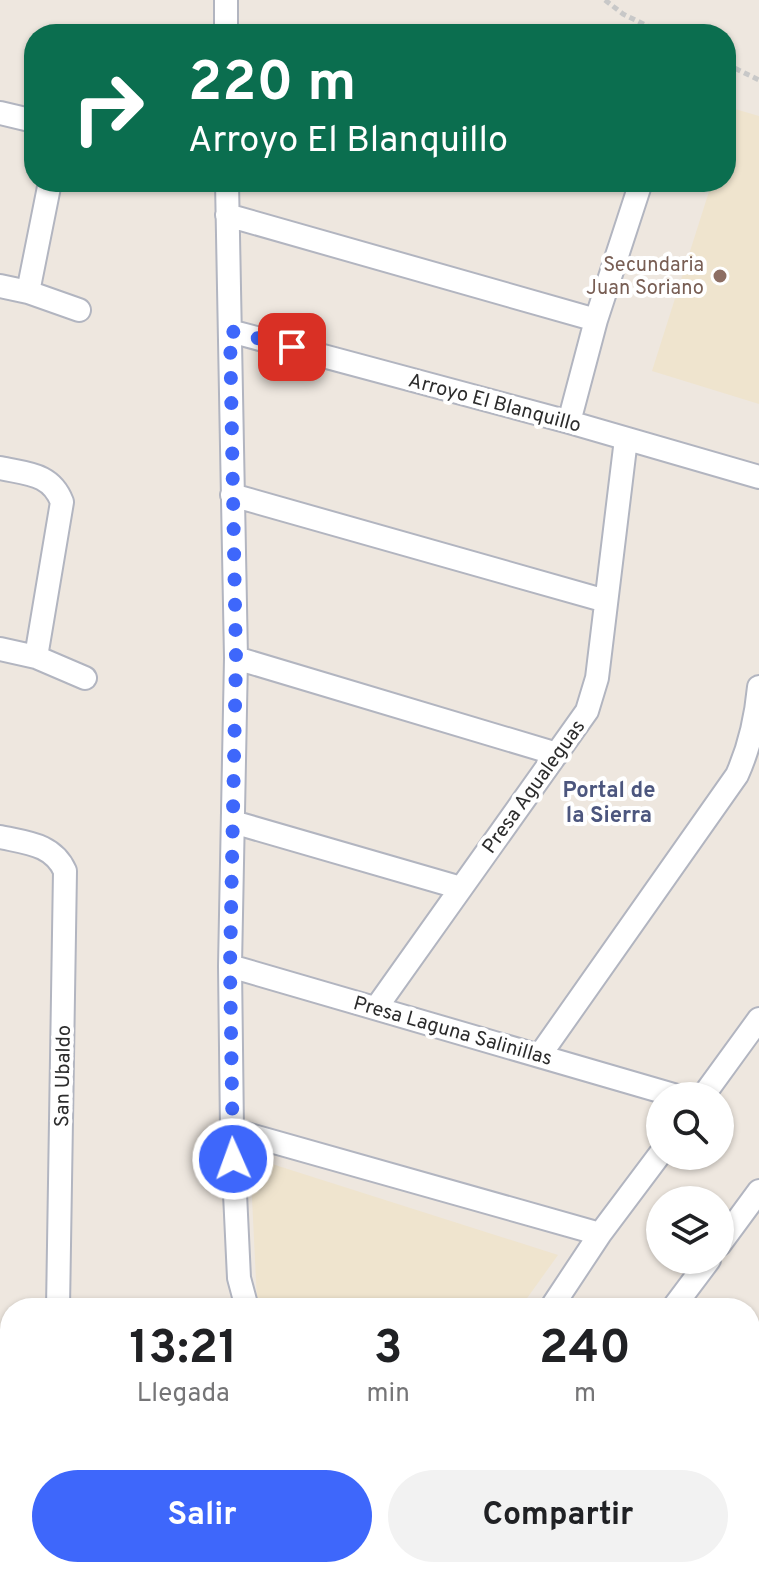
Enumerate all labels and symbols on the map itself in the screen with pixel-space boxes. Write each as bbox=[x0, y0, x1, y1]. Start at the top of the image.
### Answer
place label: Secundaria Juan Soriano bbox=[586, 253, 704, 302]
marker: Secundaria Juan Soriano bbox=[711, 267, 729, 285]
pin bbox=[258, 313, 326, 381]
street label: Arroyo El Blanquillo bbox=[405, 368, 584, 439]
street label: Presa Agualeguas bbox=[477, 715, 592, 859]
district label: Portal de la Sierra bbox=[563, 778, 655, 830]
street label: Presa Laguna Salinillas bbox=[350, 991, 555, 1073]
street label: San Ubaldo bbox=[50, 1025, 78, 1127]
position arrow bbox=[191, 1117, 275, 1201]

